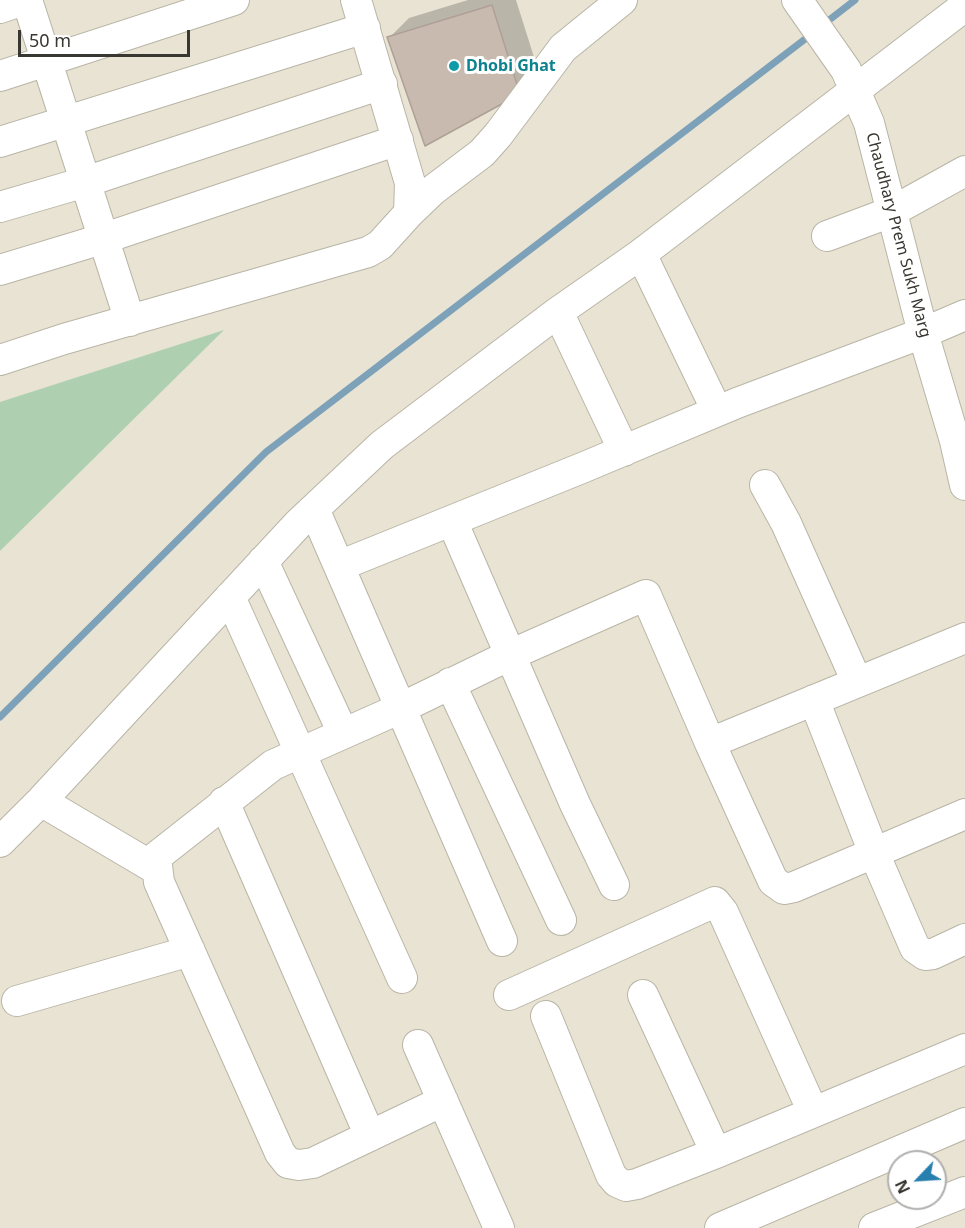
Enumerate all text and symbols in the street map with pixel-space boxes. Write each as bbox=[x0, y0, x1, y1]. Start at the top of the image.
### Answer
scale bar bbox=[21, 18, 194, 56]
text: 50 m bbox=[29, 28, 71, 52]
place label: Dhobi Ghat bbox=[466, 56, 556, 76]
marker: Dhobi Ghat bbox=[447, 59, 461, 73]
street label: Chaudhary Prem Sukh Marg bbox=[861, 130, 935, 340]
north arrow bbox=[887, 1150, 947, 1210]
text: N bbox=[890, 1176, 915, 1197]

